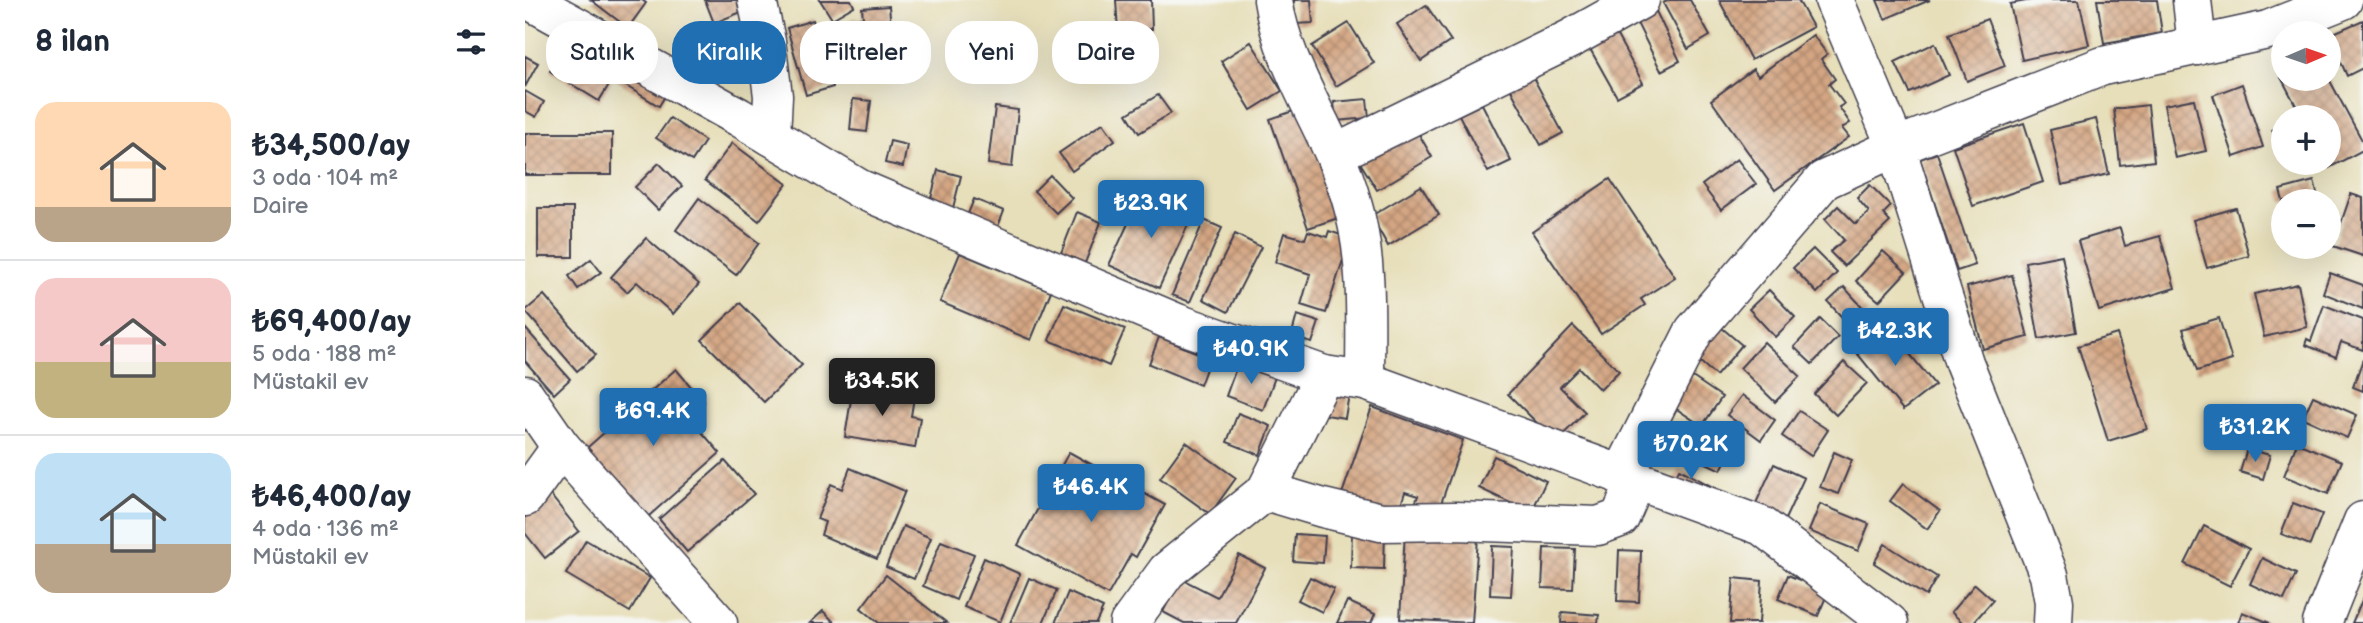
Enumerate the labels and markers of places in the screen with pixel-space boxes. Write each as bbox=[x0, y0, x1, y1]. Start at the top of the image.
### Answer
pin: ₺23.9K bbox=[1094, 180, 1208, 240]
pin: ₺42.3K bbox=[1838, 308, 1952, 368]
pin: ₺40.9K bbox=[1194, 326, 1308, 386]
pin: ₺34.5K bbox=[825, 358, 939, 418]
pin: ₺69.4K bbox=[596, 388, 710, 448]
pin: ₺31.2K bbox=[2198, 405, 2312, 464]
pin: ₺70.2K bbox=[1634, 421, 1748, 481]
pin: ₺46.4K bbox=[1034, 464, 1148, 524]

